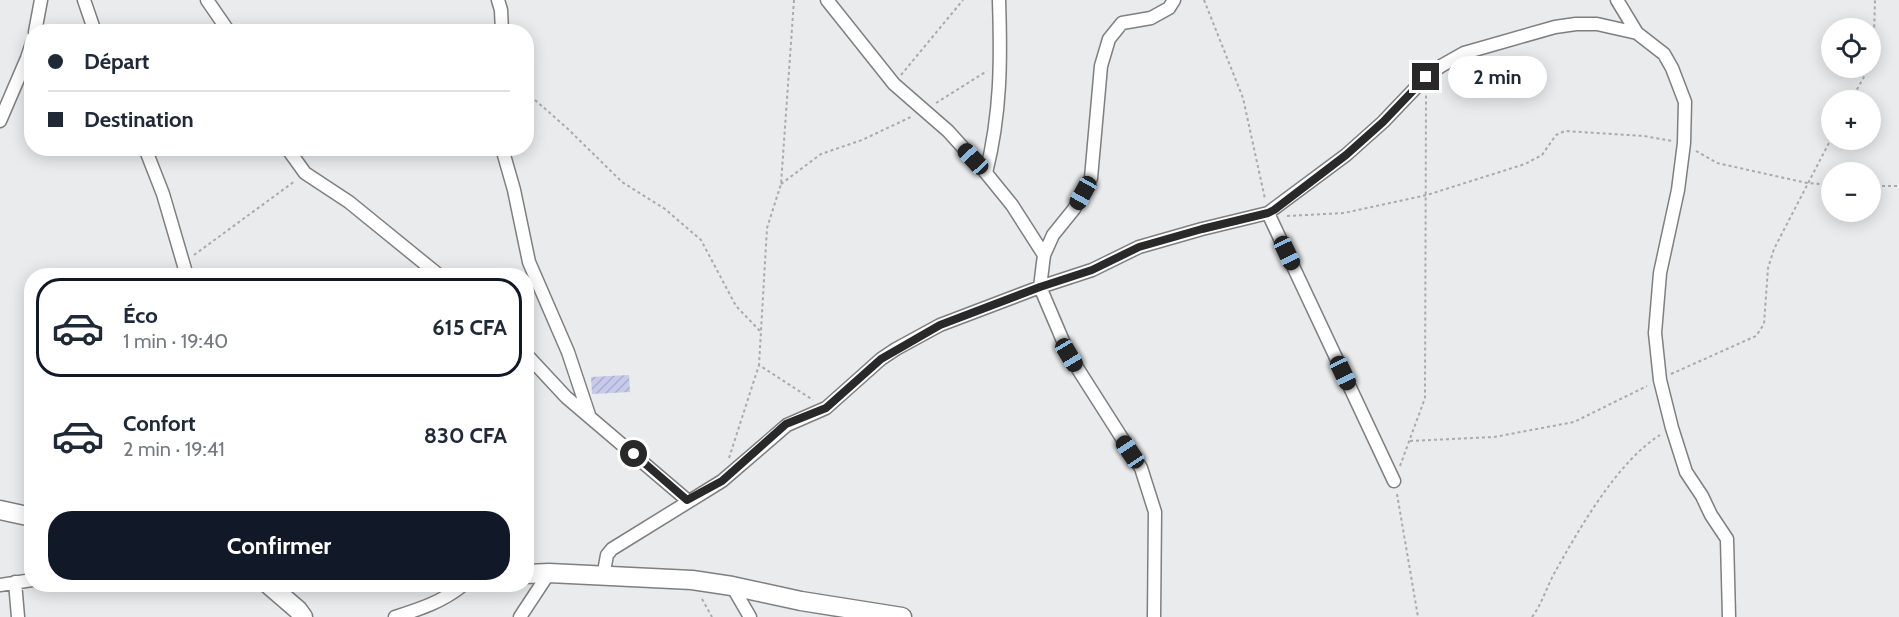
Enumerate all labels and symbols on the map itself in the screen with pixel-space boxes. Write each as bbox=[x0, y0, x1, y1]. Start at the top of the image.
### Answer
callout: 2 min bbox=[1447, 56, 1546, 98]
route end bbox=[1412, 63, 1439, 90]
car bbox=[954, 140, 992, 178]
car bbox=[1066, 173, 1100, 213]
car bbox=[1271, 233, 1303, 273]
car bbox=[1052, 335, 1086, 375]
car bbox=[1327, 353, 1359, 393]
car bbox=[1112, 432, 1148, 472]
route start bbox=[620, 440, 647, 467]

